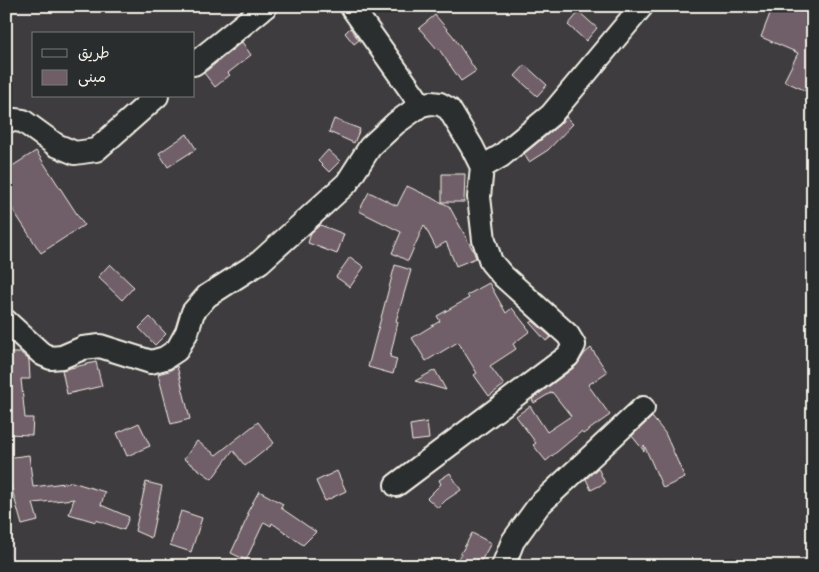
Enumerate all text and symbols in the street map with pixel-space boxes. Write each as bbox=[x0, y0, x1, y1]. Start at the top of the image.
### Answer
legend bbox=[32, 32, 195, 98]
text: طريق bbox=[78, 43, 110, 64]
text: مبنى bbox=[78, 67, 106, 88]

